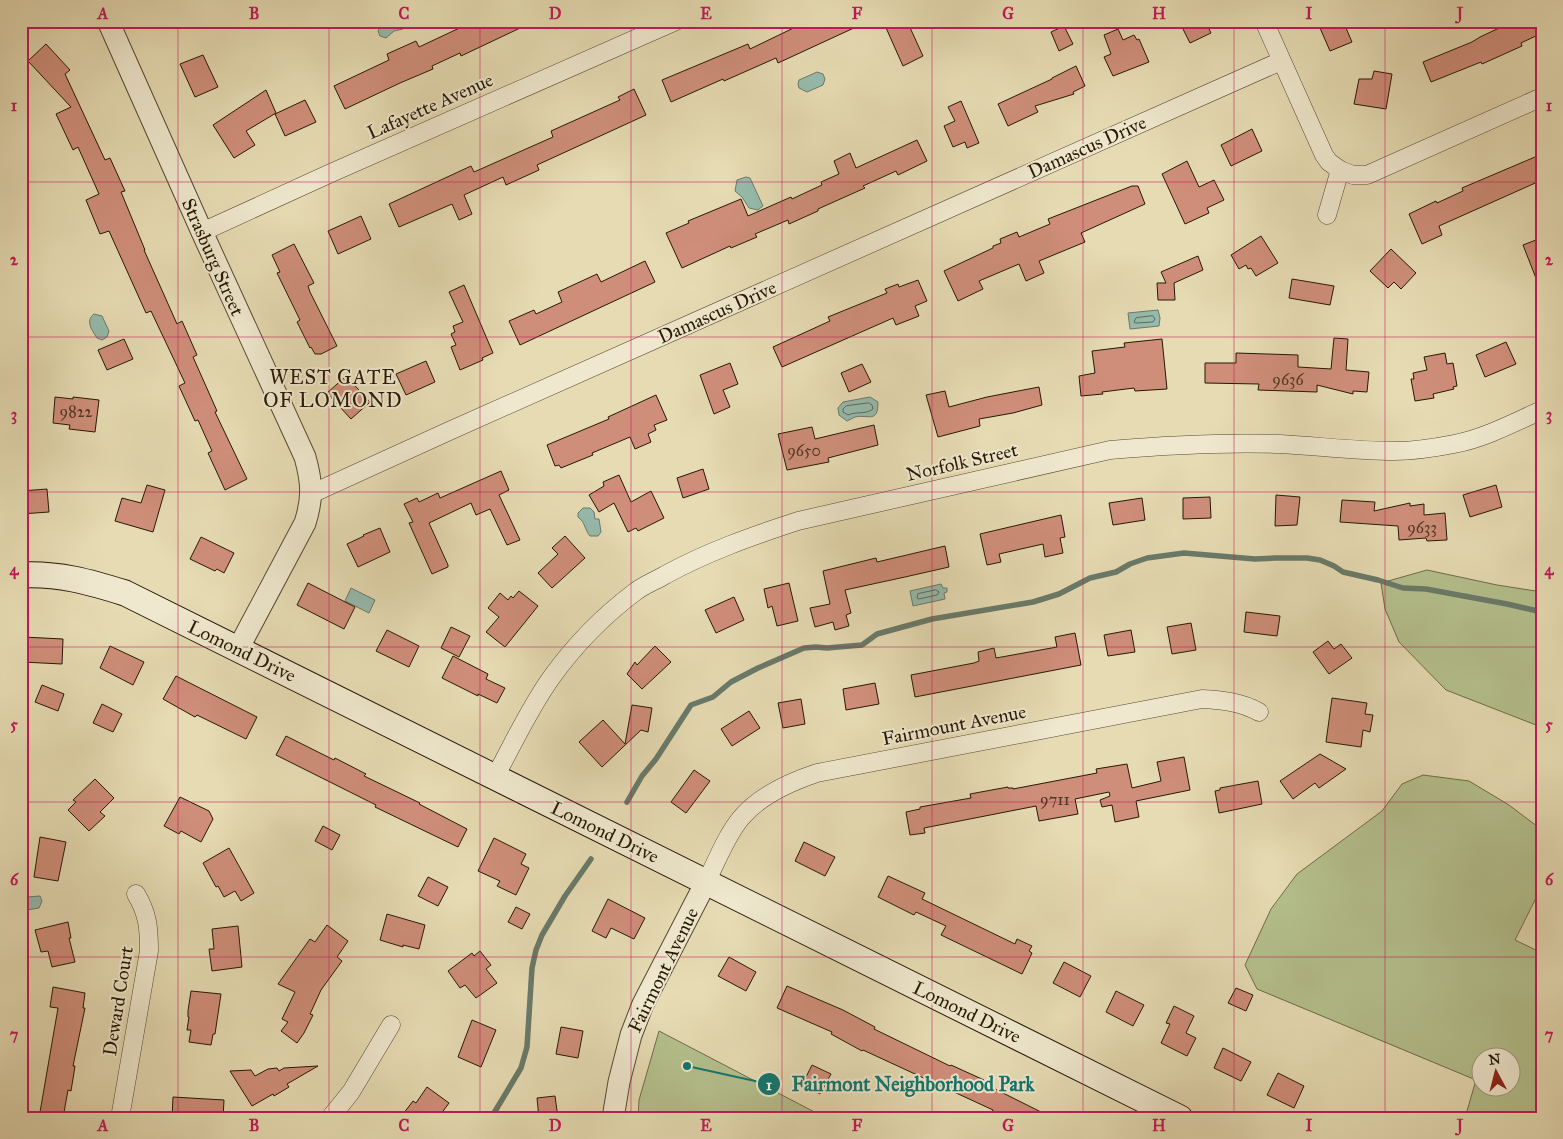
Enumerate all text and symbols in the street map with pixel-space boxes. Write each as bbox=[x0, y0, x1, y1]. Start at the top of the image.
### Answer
text: A bbox=[97, 4, 109, 23]
text: B bbox=[249, 4, 259, 23]
text: C bbox=[399, 4, 410, 23]
text: D bbox=[549, 4, 562, 23]
text: E bbox=[700, 4, 712, 23]
text: F bbox=[852, 4, 863, 23]
text: G bbox=[1002, 4, 1014, 23]
text: H bbox=[1152, 4, 1166, 23]
text: I bbox=[1306, 4, 1313, 23]
text: J bbox=[1455, 4, 1464, 24]
street label: Lafayette Avenue bbox=[363, 68, 497, 144]
text: 1 bbox=[11, 96, 18, 115]
text: 1 bbox=[1546, 96, 1553, 115]
street label: Damascus Drive bbox=[1024, 111, 1150, 183]
street label: Strasburg Street bbox=[176, 195, 249, 320]
text: 2 bbox=[10, 250, 19, 269]
text: 2 bbox=[1545, 250, 1554, 269]
street label: Damascus Drive bbox=[654, 276, 780, 348]
district label: WEST GATE OF LOMOND bbox=[263, 365, 403, 412]
house number: 9636 bbox=[1272, 370, 1304, 389]
house number: 9822 bbox=[60, 402, 93, 421]
text: 3 bbox=[11, 405, 17, 425]
text: 3 bbox=[1546, 405, 1552, 425]
street label: Norfolk Street bbox=[904, 438, 1020, 486]
house number: 9650 bbox=[787, 441, 821, 460]
house number: 9633 bbox=[1407, 518, 1437, 537]
text: 4 bbox=[10, 560, 20, 580]
text: 4 bbox=[1545, 560, 1555, 580]
street label: Lomond Drive bbox=[184, 615, 300, 687]
street label: Fairmount Avenue bbox=[880, 700, 1028, 750]
text: 5 bbox=[10, 715, 18, 734]
text: 5 bbox=[1545, 715, 1553, 734]
house number: 9711 bbox=[1040, 790, 1070, 809]
street label: Lomond Drive bbox=[547, 796, 663, 868]
text: 6 bbox=[10, 870, 19, 889]
text: 6 bbox=[1545, 870, 1554, 889]
street label: Fairmont Avenue bbox=[623, 904, 703, 1036]
street label: Deward Court bbox=[98, 944, 138, 1057]
street label: Lomond Drive bbox=[909, 976, 1025, 1048]
text: 7 bbox=[10, 1025, 19, 1044]
text: 7 bbox=[1545, 1025, 1554, 1044]
north arrow bbox=[1470, 1046, 1520, 1096]
text: N bbox=[1488, 1050, 1502, 1069]
callout: Fairmont Neighborhood Park bbox=[756, 1067, 1044, 1102]
text: Fairmont Neighborhood Park bbox=[791, 1072, 1035, 1097]
text: 1 bbox=[766, 1076, 772, 1094]
text: A bbox=[97, 1116, 109, 1135]
text: B bbox=[249, 1116, 259, 1135]
text: C bbox=[399, 1116, 410, 1135]
text: D bbox=[549, 1116, 562, 1135]
text: E bbox=[700, 1116, 712, 1135]
text: F bbox=[852, 1116, 863, 1135]
text: G bbox=[1002, 1116, 1014, 1135]
text: H bbox=[1152, 1116, 1166, 1135]
text: I bbox=[1306, 1116, 1313, 1135]
text: J bbox=[1455, 1116, 1464, 1136]

